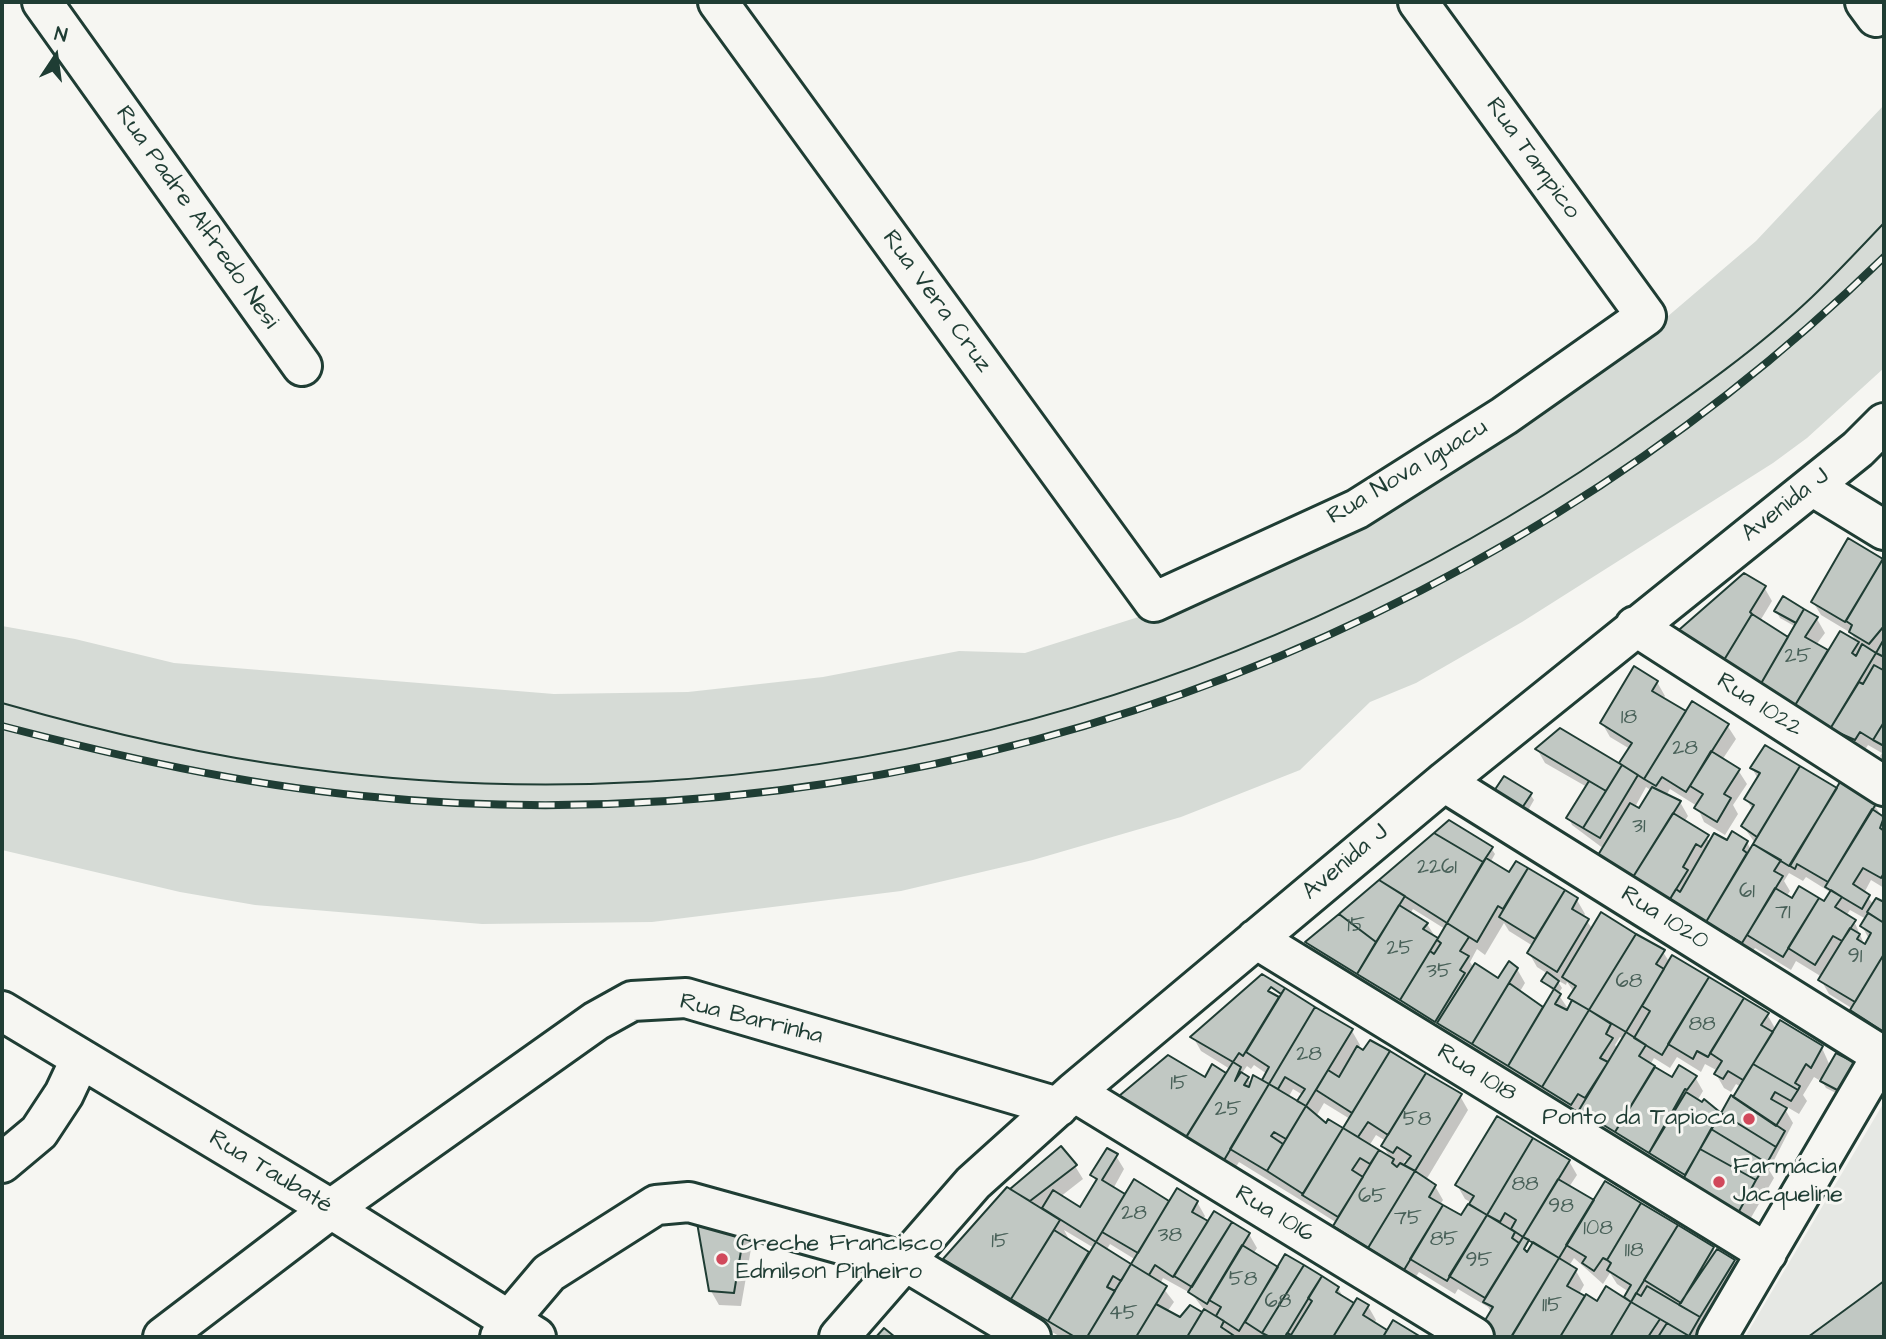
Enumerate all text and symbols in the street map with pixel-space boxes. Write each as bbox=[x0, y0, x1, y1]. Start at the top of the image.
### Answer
north arrow bbox=[21, 21, 91, 91]
text: N bbox=[52, 21, 70, 50]
street label: Rua Tampico bbox=[1478, 93, 1586, 225]
street label: Rua Padre Alfredo Nesi bbox=[108, 101, 284, 335]
street label: Rua Vera Cruz bbox=[875, 225, 997, 379]
street label: Rua Nova Iguacu bbox=[1323, 414, 1493, 532]
street label: Avenida J bbox=[1736, 463, 1836, 549]
house number: 25 bbox=[1785, 645, 1811, 671]
street label: Rua 1022 bbox=[1711, 668, 1807, 744]
house number: 18 bbox=[1621, 706, 1637, 732]
house number: 28 bbox=[1672, 737, 1698, 763]
house number: 31 bbox=[1632, 815, 1646, 841]
street label: Avenida J bbox=[1297, 819, 1395, 907]
house number: 2261 bbox=[1417, 856, 1457, 882]
house number: 61 bbox=[1739, 880, 1755, 906]
street label: Rua 1020 bbox=[1615, 881, 1713, 957]
house number: 71 bbox=[1775, 901, 1791, 927]
house number: 15 bbox=[1347, 914, 1365, 940]
house number: 25 bbox=[1387, 937, 1413, 963]
house number: 91 bbox=[1848, 945, 1862, 971]
house number: 35 bbox=[1426, 960, 1452, 986]
house number: 68 bbox=[1616, 970, 1642, 996]
street label: Rua Barrinha bbox=[676, 988, 826, 1052]
house number: 88 bbox=[1688, 1013, 1716, 1039]
street label: Rua 1018 bbox=[1431, 1038, 1521, 1110]
house number: 28 bbox=[1296, 1043, 1322, 1069]
house number: 15 bbox=[1170, 1072, 1188, 1098]
house number: 25 bbox=[1215, 1098, 1241, 1124]
place label: Ponto da Tapioca bbox=[1542, 1105, 1735, 1133]
house number: 58 bbox=[1403, 1108, 1431, 1134]
marker: Ponto da Tapioca bbox=[1741, 1111, 1757, 1127]
street label: Rua Taubaté bbox=[203, 1125, 337, 1221]
place label: Farmácia Jacqueline bbox=[1733, 1154, 1843, 1210]
house number: 88 bbox=[1511, 1173, 1539, 1199]
marker: Farmácia Jacqueline bbox=[1711, 1174, 1727, 1190]
street label: Rua 1016 bbox=[1229, 1180, 1319, 1250]
house number: 65 bbox=[1358, 1185, 1386, 1211]
house number: 98 bbox=[1548, 1195, 1574, 1221]
house number: 28 bbox=[1121, 1202, 1147, 1228]
house number: 75 bbox=[1394, 1207, 1422, 1233]
house number: 108 bbox=[1583, 1217, 1613, 1243]
house number: 38 bbox=[1158, 1224, 1182, 1250]
house number: 85 bbox=[1430, 1228, 1458, 1254]
house number: 15 bbox=[991, 1230, 1009, 1256]
place label: Creche Francisco Edmilson Pinheiro bbox=[736, 1231, 943, 1287]
house number: 118 bbox=[1625, 1239, 1643, 1265]
house number: 95 bbox=[1466, 1249, 1492, 1275]
marker: Creche Francisco Edmilson Pinheiro bbox=[714, 1251, 730, 1267]
house number: 58 bbox=[1229, 1268, 1257, 1294]
house number: 68 bbox=[1265, 1290, 1291, 1316]
house number: 115 bbox=[1542, 1294, 1562, 1320]
house number: 45 bbox=[1108, 1302, 1138, 1328]

